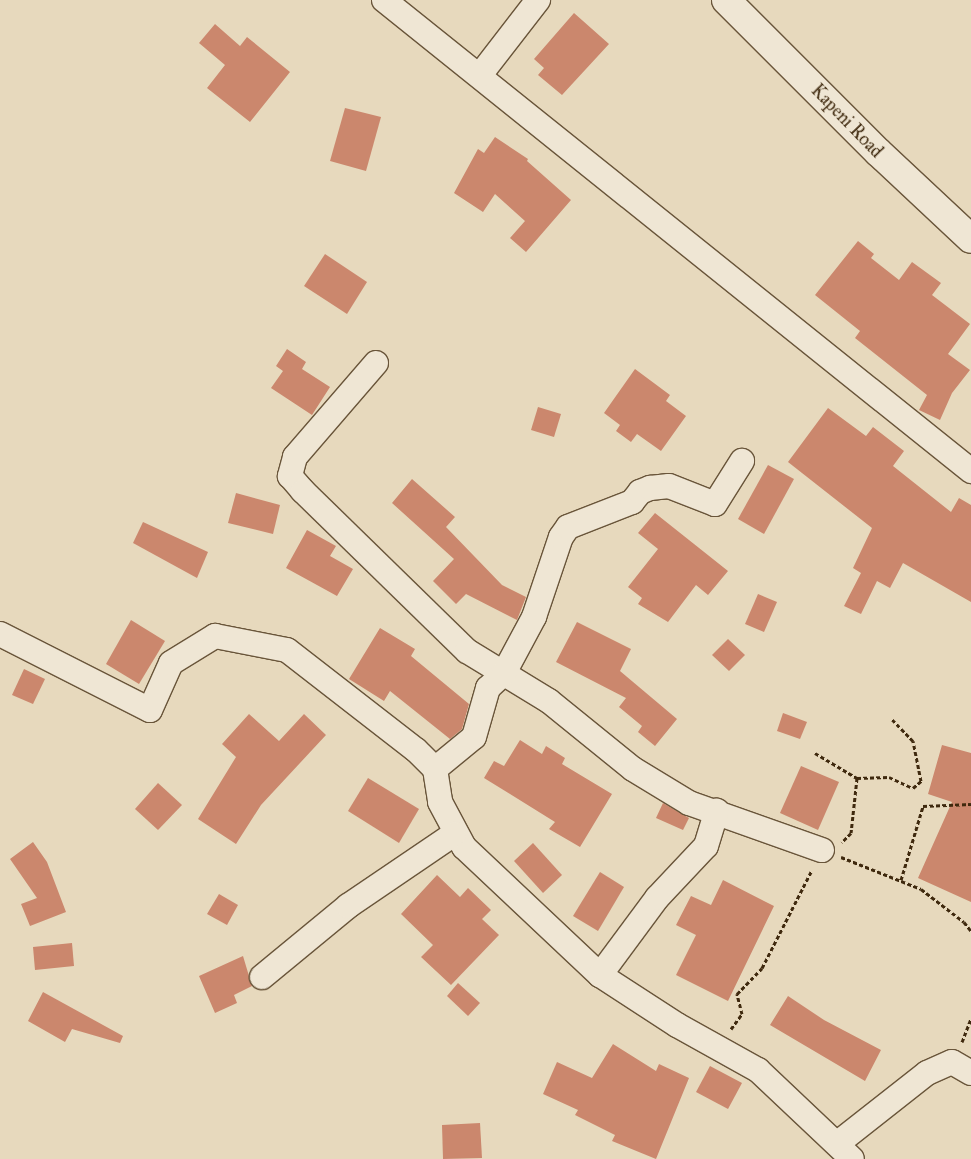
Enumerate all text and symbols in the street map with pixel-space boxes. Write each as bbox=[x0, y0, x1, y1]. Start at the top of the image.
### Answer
street label: Kapeni Road bbox=[807, 80, 887, 162]

